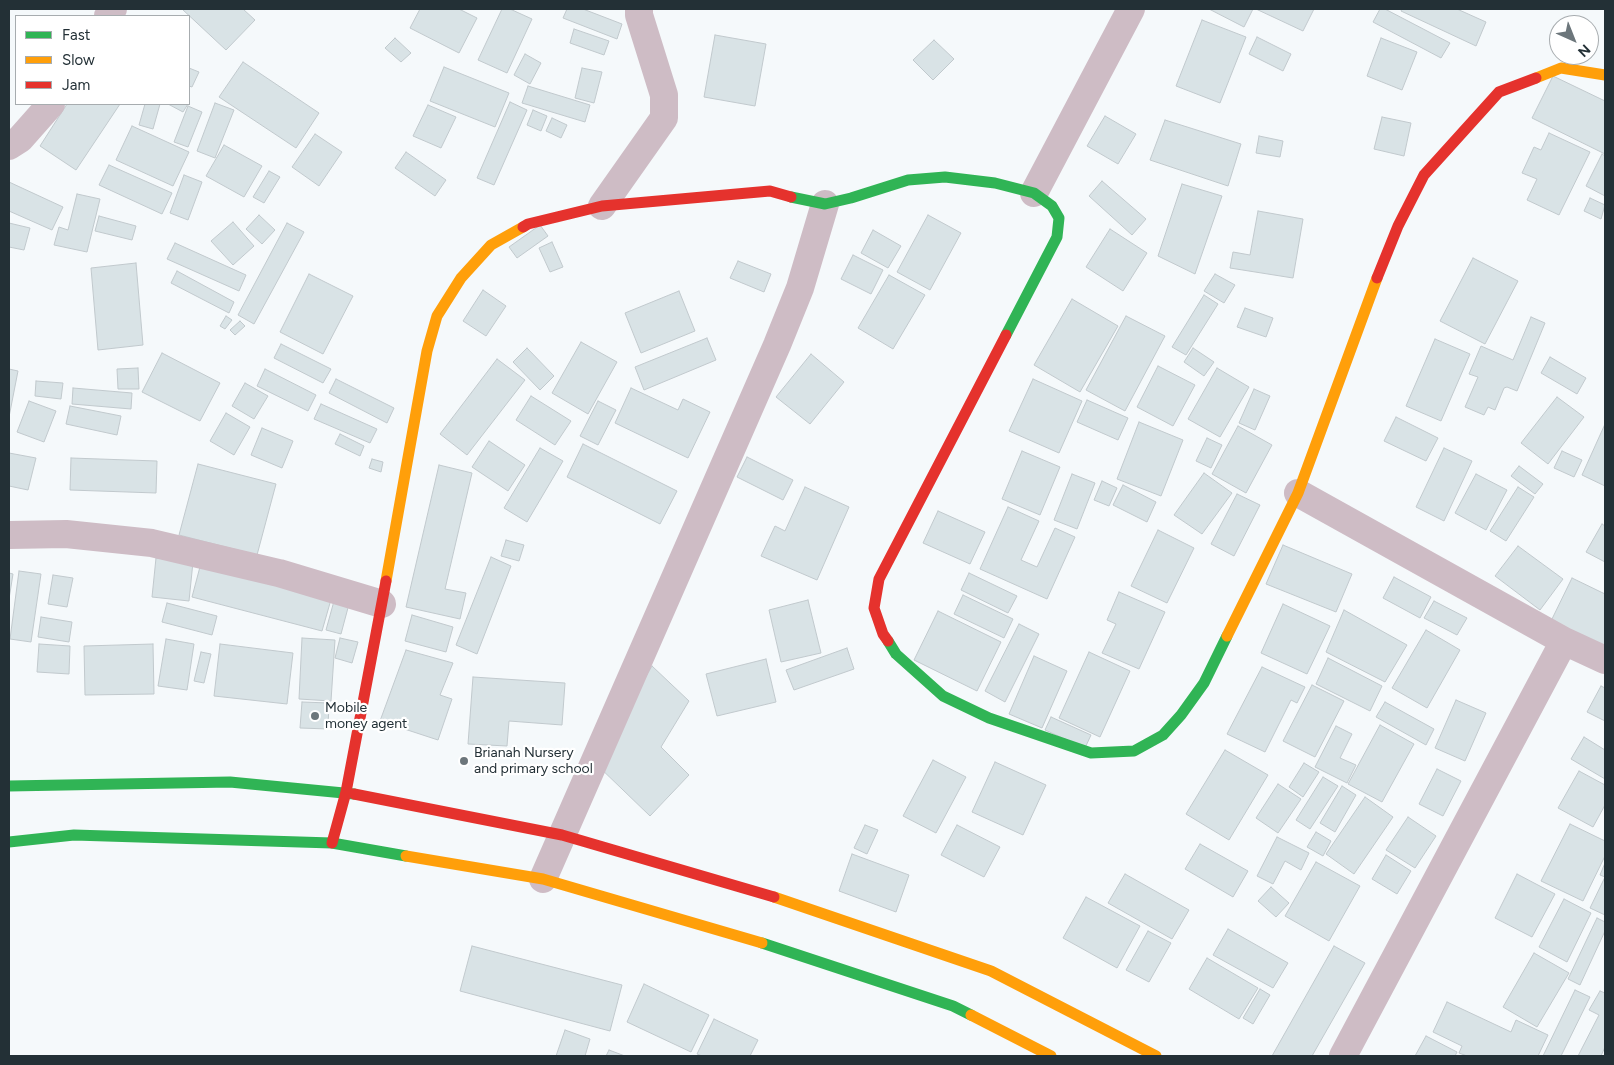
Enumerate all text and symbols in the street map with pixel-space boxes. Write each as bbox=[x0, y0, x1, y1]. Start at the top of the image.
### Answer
legend bbox=[15, 15, 190, 105]
north arrow bbox=[1549, 15, 1599, 65]
text: Fast bbox=[62, 26, 90, 44]
text: N bbox=[1574, 41, 1594, 60]
text: Slow bbox=[62, 51, 95, 69]
text: Jam bbox=[62, 76, 90, 94]
place label: Mobile money agent bbox=[325, 700, 407, 732]
marker: Mobile money agent bbox=[309, 710, 321, 722]
place label: Brianah Nursery and primary school bbox=[474, 745, 593, 778]
marker: Brianah Nursery and primary school bbox=[458, 755, 470, 767]

